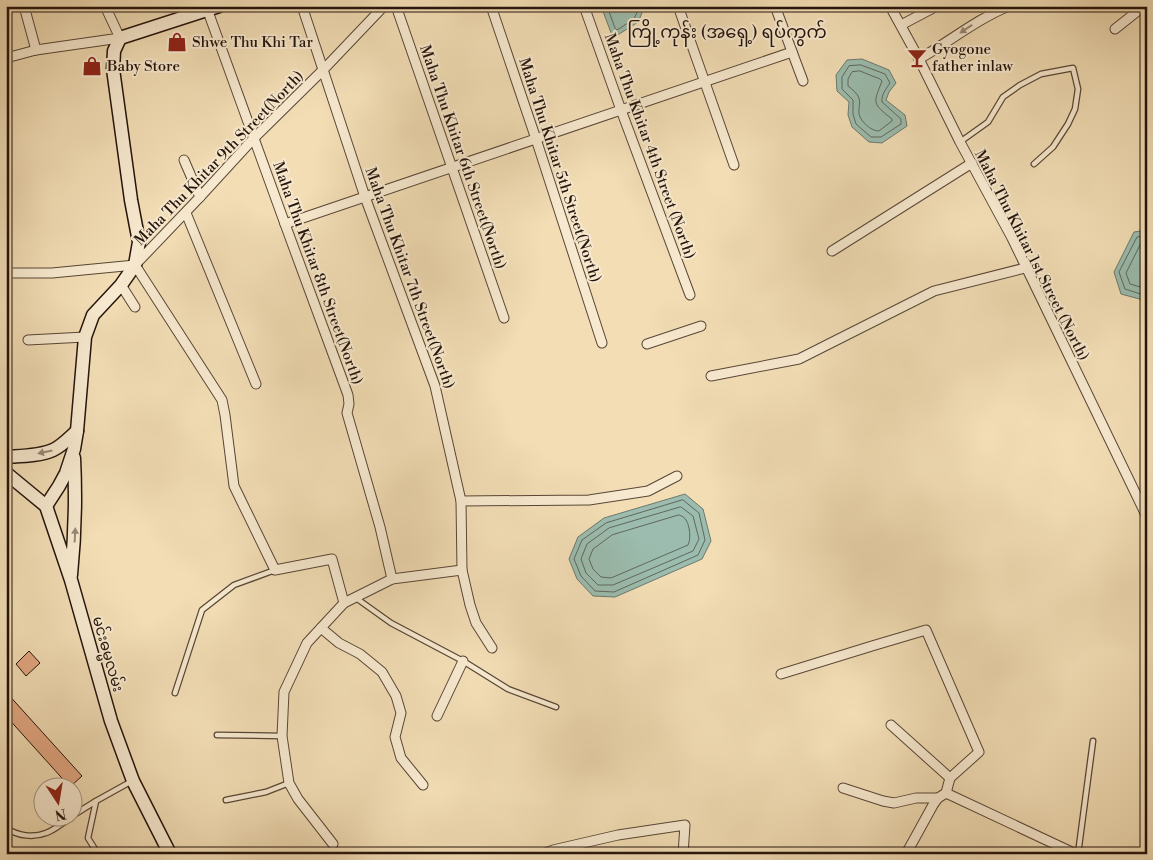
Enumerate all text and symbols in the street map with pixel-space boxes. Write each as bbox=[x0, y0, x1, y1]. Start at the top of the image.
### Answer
district label: ကြို့ကုန်း (အရှေ့) ရပ်ကွက် bbox=[627, 18, 827, 47]
one-way arrow bbox=[960, 24, 973, 34]
shop icon: Shwe Thu Khi Tar bbox=[166, 31, 188, 53]
street label: Maha Thu Khitar 4th Street (North) bbox=[600, 31, 699, 262]
place label: Shwe Thu Khi Tar bbox=[192, 33, 313, 52]
place label: Gyogone father inlaw bbox=[932, 40, 1013, 76]
street label: Maha Thu Khitar 6th Street(North) bbox=[415, 42, 510, 272]
bar icon: Gyogone father inlaw bbox=[906, 47, 928, 69]
shop icon: Baby Store bbox=[81, 55, 103, 77]
street label: Maha Thu Khitar 5th Street(North) bbox=[514, 55, 605, 285]
place label: Baby Store bbox=[106, 57, 180, 76]
street label: Maha Thu Khitar 9th Street(North) bbox=[131, 67, 308, 250]
street label: Maha Thu Khitar 1st Street (North) bbox=[970, 147, 1093, 364]
street label: Maha Thu Khitar 8th Street(North) bbox=[268, 159, 367, 387]
street label: Maha Thu Khitar 7th Street(North) bbox=[360, 165, 459, 392]
one-way arrow bbox=[38, 448, 53, 456]
one-way arrow bbox=[71, 527, 79, 543]
street label: မင်းဓမ္မလမ်း bbox=[85, 614, 128, 695]
north arrow bbox=[32, 778, 82, 828]
text: N bbox=[53, 804, 68, 824]

